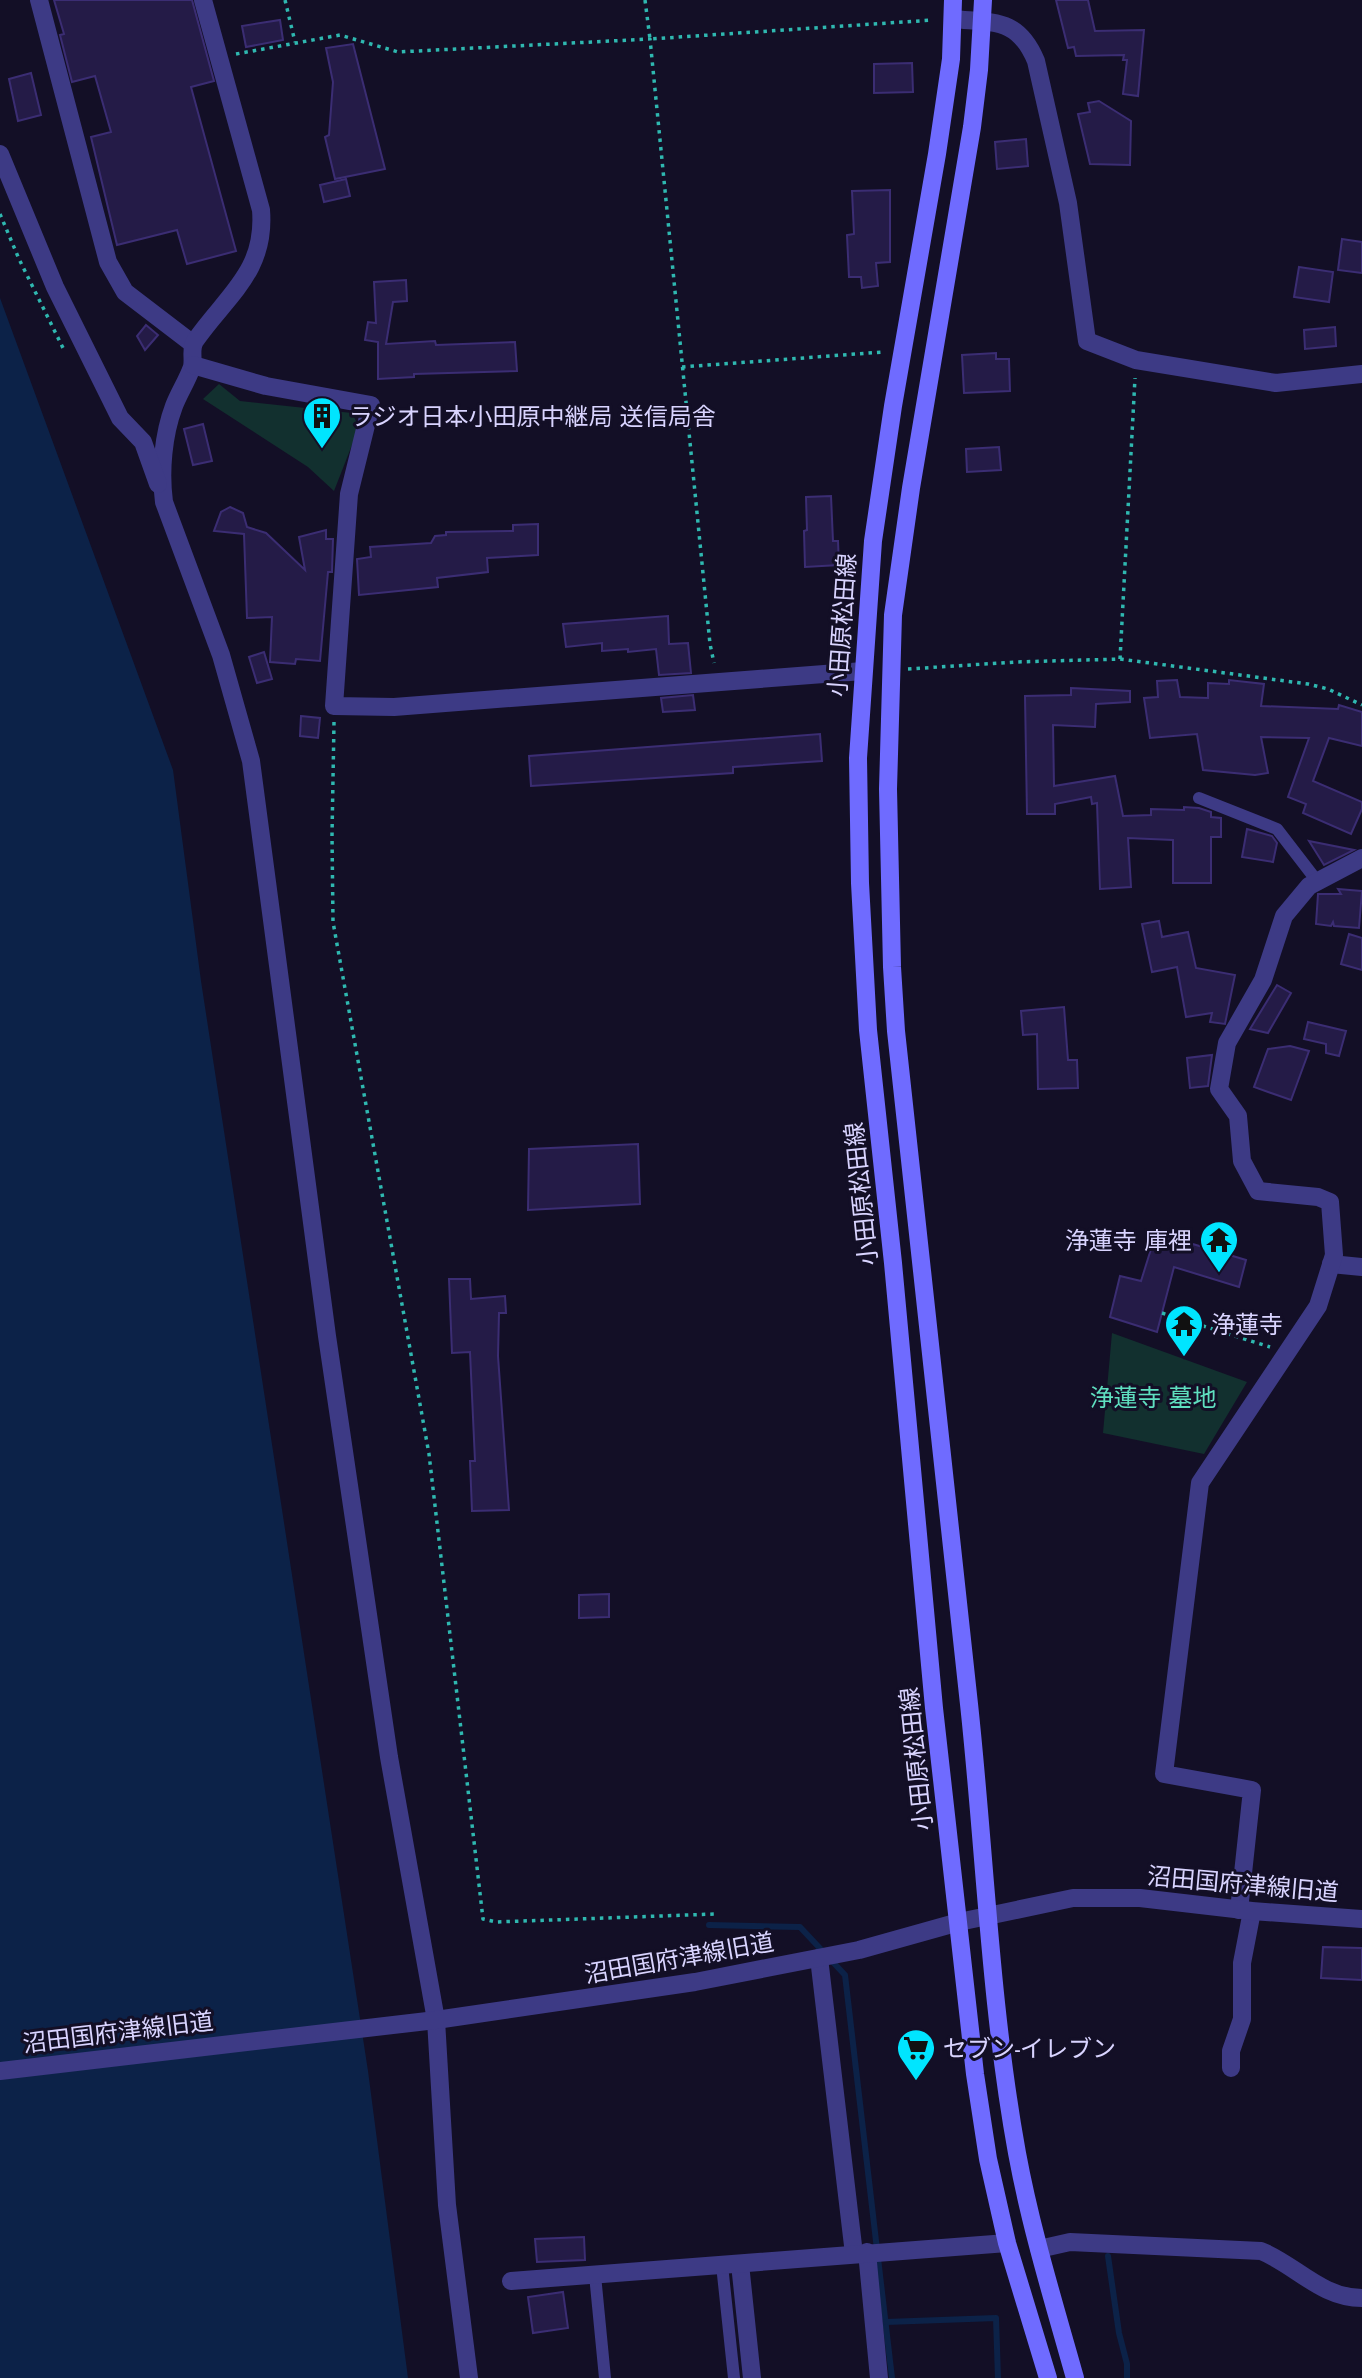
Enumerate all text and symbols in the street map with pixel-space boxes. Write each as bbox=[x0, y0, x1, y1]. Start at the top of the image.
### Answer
building icon: ラジオ日本小田原中継局 送信局舎 bbox=[301, 395, 343, 450]
place label: ラジオ日本小田原中継局 送信局舎 bbox=[349, 399, 716, 434]
street label: 小田原松田線 bbox=[820, 552, 864, 698]
street label: 小田原松田線 bbox=[836, 1121, 886, 1267]
temple icon: 浄蓮寺 庫裡 bbox=[1198, 1219, 1240, 1274]
place label: 浄蓮寺 庫裡 bbox=[1065, 1223, 1192, 1258]
temple icon: 浄蓮寺 bbox=[1163, 1303, 1205, 1358]
place label: 浄蓮寺 bbox=[1211, 1307, 1283, 1342]
park label: 浄蓮寺 墓地 bbox=[1089, 1380, 1217, 1415]
street label: 小田原松田線 bbox=[891, 1686, 941, 1832]
street label: 沼田国府津線旧道 bbox=[1146, 1858, 1340, 1910]
street label: 沼田国府津線旧道 bbox=[581, 1924, 777, 1992]
street label: 沼田国府津線旧道 bbox=[21, 2003, 215, 2061]
supermarket icon: セブン-イレブン bbox=[895, 2027, 937, 2082]
place label: セブン-イレブン bbox=[943, 2031, 1116, 2066]

